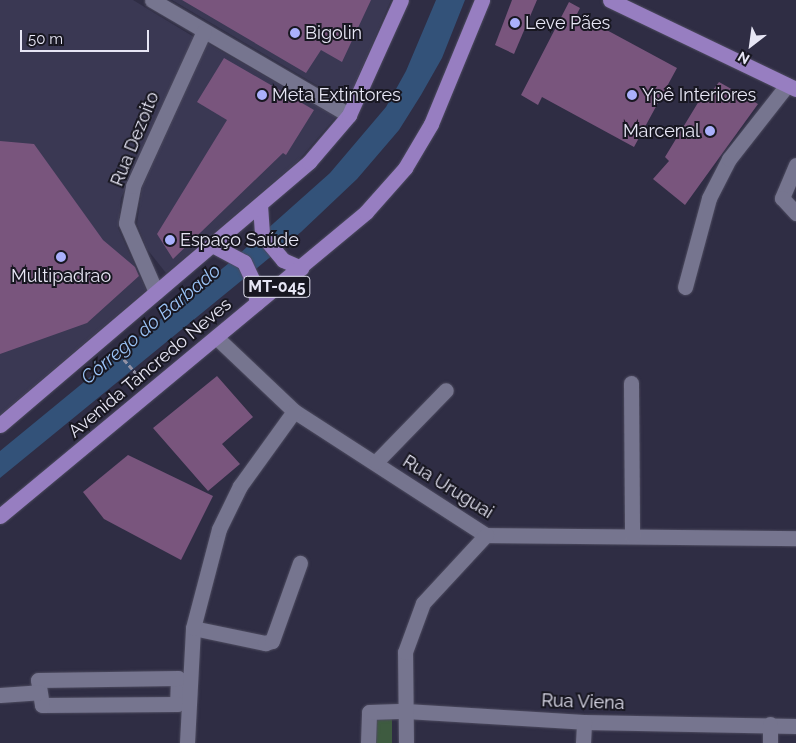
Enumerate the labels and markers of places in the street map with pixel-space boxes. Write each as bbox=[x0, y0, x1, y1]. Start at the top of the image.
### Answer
place label: Leve Pães bbox=[525, 12, 610, 34]
marker: Leve Pães bbox=[509, 17, 521, 29]
place label: Bigolin bbox=[305, 22, 362, 44]
marker: Bigolin bbox=[289, 27, 301, 39]
place label: Meta Extintores bbox=[272, 84, 401, 106]
place label: Ypê Interiores bbox=[642, 84, 756, 106]
marker: Meta Extintores bbox=[256, 89, 268, 101]
marker: Ypê Interiores bbox=[626, 89, 638, 101]
place label: Marcenal bbox=[623, 120, 700, 142]
marker: Marcenal bbox=[704, 125, 716, 137]
place label: Espaço Saúde bbox=[180, 229, 299, 251]
marker: Espaço Saúde bbox=[164, 234, 176, 246]
marker: Multipadrao bbox=[55, 251, 67, 263]
place label: Multipadrao bbox=[11, 265, 111, 287]

